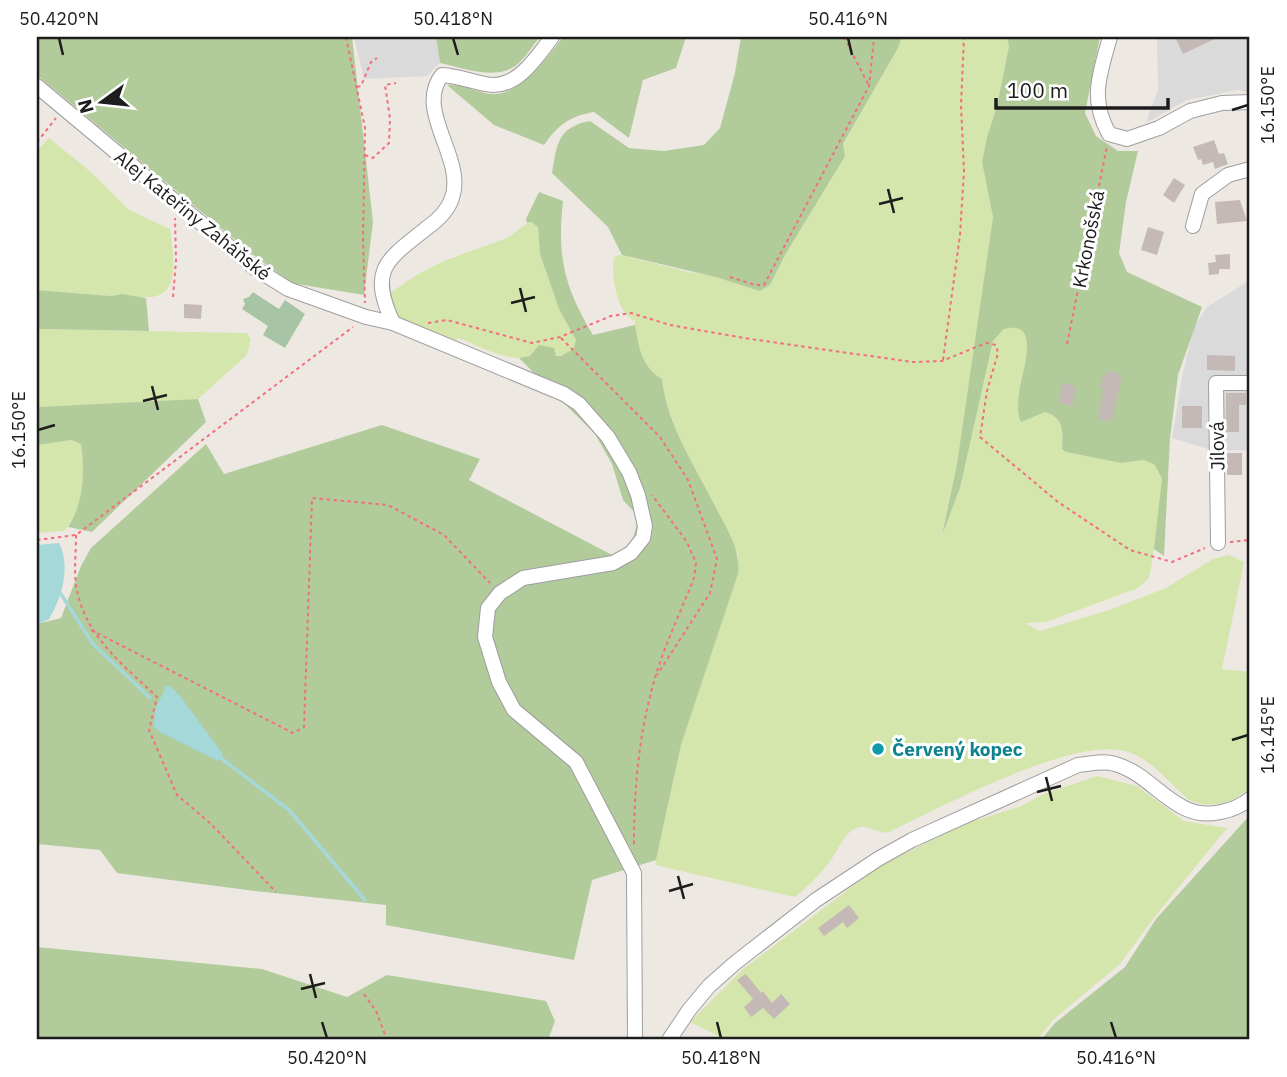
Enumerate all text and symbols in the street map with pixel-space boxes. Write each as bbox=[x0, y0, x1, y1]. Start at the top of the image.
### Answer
text: 50.420°N bbox=[19, 7, 99, 30]
text: 50.418°N bbox=[413, 7, 493, 30]
text: 50.416°N bbox=[808, 7, 888, 30]
north arrow bbox=[66, 66, 136, 136]
scale bar bbox=[996, 66, 1168, 110]
text: 16.150°E bbox=[1256, 66, 1279, 144]
text: 100 m bbox=[1007, 76, 1068, 104]
text: N bbox=[72, 97, 99, 116]
street label: Alej Kateřiny Zaháňské bbox=[110, 144, 276, 286]
street label: Krkonošská bbox=[1067, 188, 1109, 290]
text: 16.150°E bbox=[7, 391, 30, 469]
street label: Jílová bbox=[1205, 421, 1229, 471]
text: 16.145°E bbox=[1256, 696, 1279, 774]
place label: Červený kopec bbox=[892, 737, 1023, 761]
marker: Červený kopec bbox=[870, 741, 886, 757]
text: 50.420°N bbox=[287, 1046, 367, 1069]
text: 50.418°N bbox=[681, 1046, 761, 1069]
text: 50.416°N bbox=[1076, 1046, 1156, 1069]

